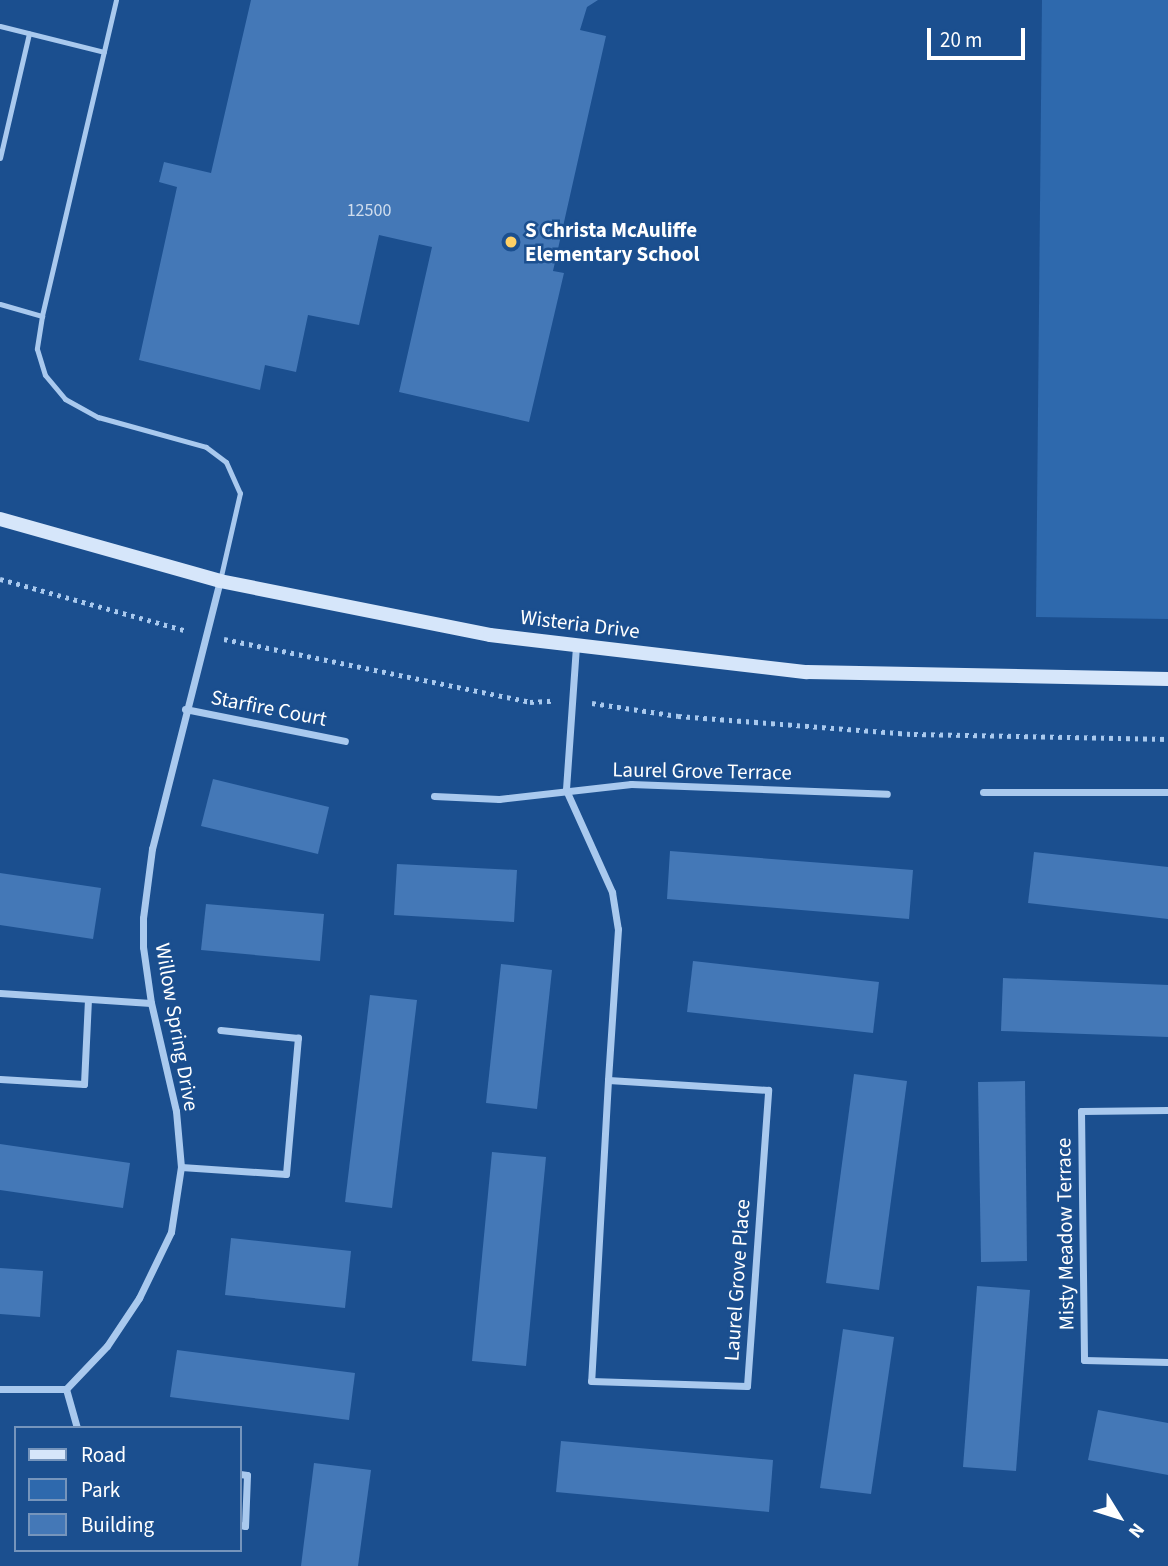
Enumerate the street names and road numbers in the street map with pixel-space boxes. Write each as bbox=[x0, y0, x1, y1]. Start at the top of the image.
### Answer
street label: Wisteria Drive bbox=[519, 604, 641, 644]
street label: Starfire Court bbox=[209, 684, 329, 732]
street label: Laurel Grove Terrace bbox=[612, 757, 792, 785]
street label: Willow Spring Drive bbox=[150, 941, 204, 1113]
street label: Misty Meadow Terrace bbox=[1051, 1137, 1079, 1331]
street label: Laurel Grove Place bbox=[719, 1198, 755, 1362]

